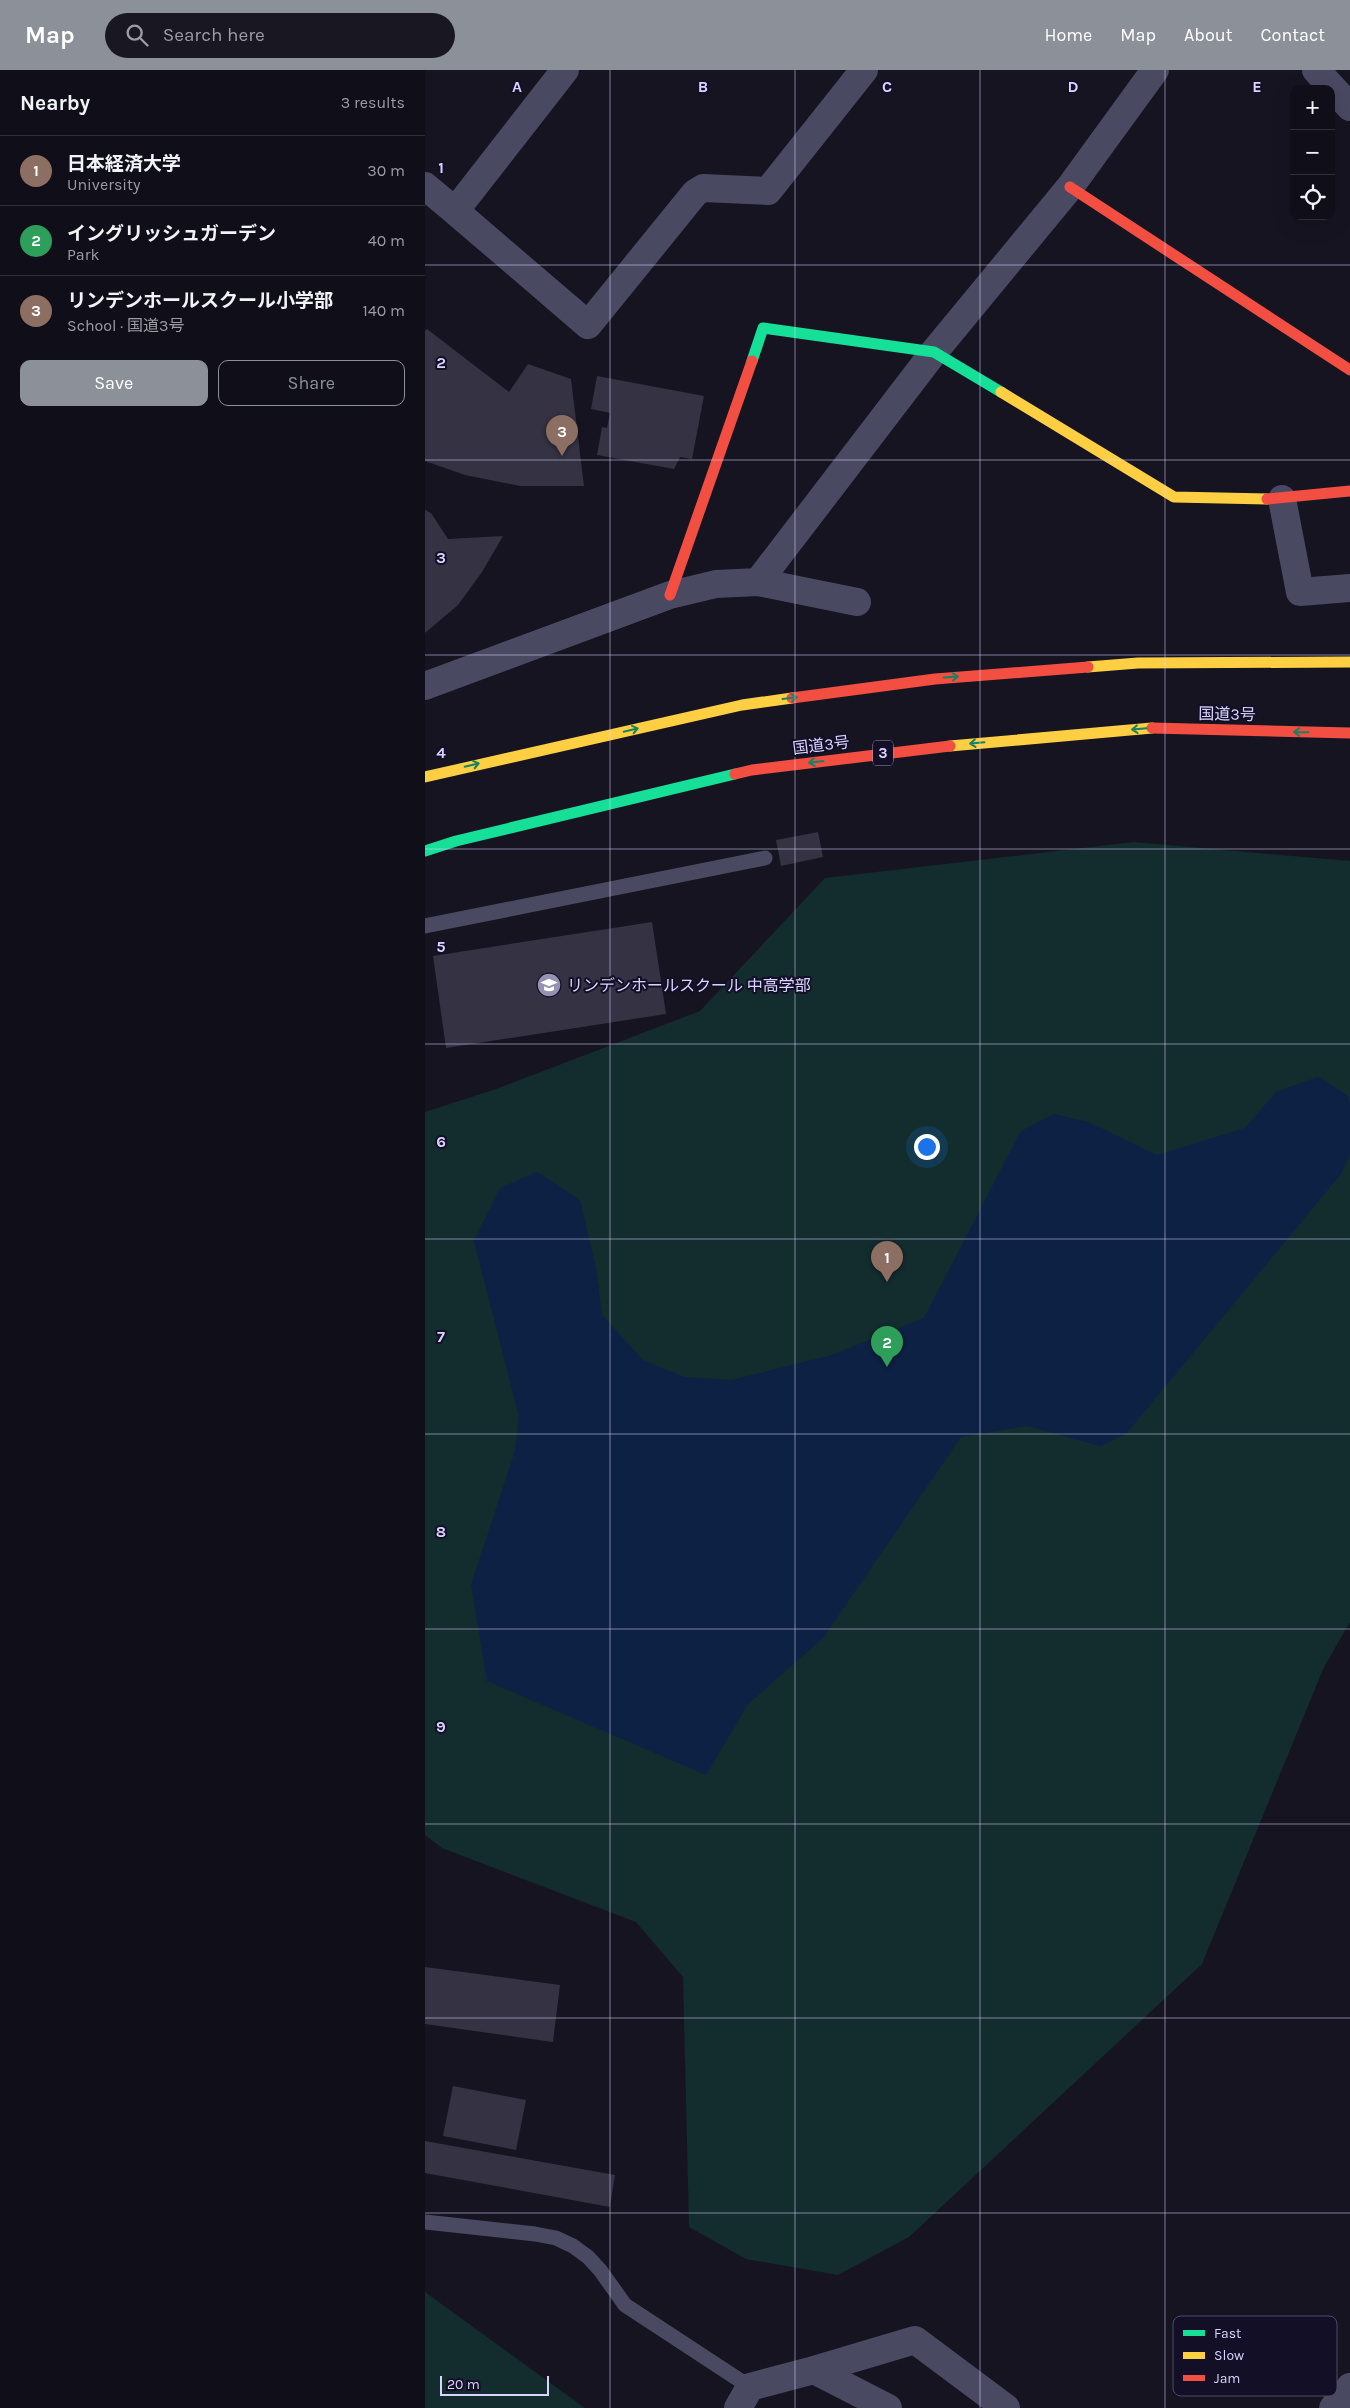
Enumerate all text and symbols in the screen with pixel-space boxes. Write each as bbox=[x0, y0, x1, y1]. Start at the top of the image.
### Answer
search box bbox=[105, 13, 455, 58]
text: Map bbox=[25, 21, 75, 49]
icon: search bbox=[123, 21, 151, 49]
text: Search here bbox=[163, 24, 265, 46]
text: Home bbox=[1044, 24, 1092, 46]
text: Map bbox=[1120, 24, 1156, 46]
text: About bbox=[1184, 24, 1233, 46]
text: Contact bbox=[1261, 24, 1325, 46]
text: A bbox=[512, 77, 522, 96]
text: B bbox=[698, 77, 708, 96]
text: C bbox=[882, 77, 892, 96]
text: D bbox=[1068, 77, 1079, 96]
text: E bbox=[1252, 77, 1262, 96]
map controls bbox=[1290, 85, 1335, 220]
button: + bbox=[1290, 85, 1335, 130]
text: Nearby bbox=[20, 91, 90, 115]
text: 3 results bbox=[341, 93, 405, 112]
button: − bbox=[1290, 130, 1335, 175]
text: 日本経済大学 bbox=[67, 153, 181, 175]
text: 1 bbox=[438, 158, 444, 177]
text: 1 bbox=[33, 161, 39, 180]
text: 30 m bbox=[367, 161, 405, 180]
text: University bbox=[67, 175, 141, 194]
button: locate bbox=[1290, 175, 1335, 220]
text: イングリッシュガーデン bbox=[67, 223, 276, 245]
text: 2 bbox=[31, 231, 41, 250]
text: 40 m bbox=[368, 231, 405, 250]
text: Park bbox=[67, 245, 99, 264]
text: リンデンホールスクール小学部 bbox=[67, 290, 333, 312]
text: 3 bbox=[31, 301, 41, 320]
text: 140 m bbox=[363, 301, 405, 320]
text: School · 国道3号 bbox=[67, 316, 184, 335]
text: 2 bbox=[436, 353, 446, 372]
button: Save bbox=[20, 360, 208, 406]
button: Share bbox=[218, 360, 405, 406]
pin: 3 bbox=[546, 415, 578, 456]
text: 3 bbox=[436, 548, 446, 567]
one-way arrow bbox=[943, 673, 959, 682]
one-way arrow bbox=[782, 693, 798, 703]
street label: 国道3号 bbox=[1198, 704, 1256, 724]
one-way arrow bbox=[622, 725, 638, 734]
one-way arrow bbox=[1131, 725, 1147, 734]
one-way arrow bbox=[1294, 727, 1310, 737]
street label: 国道3号 bbox=[791, 732, 851, 758]
one-way arrow bbox=[969, 738, 985, 748]
road number: 3 bbox=[873, 740, 893, 766]
text: 4 bbox=[436, 743, 446, 762]
one-way arrow bbox=[808, 757, 824, 767]
one-way arrow bbox=[464, 760, 480, 769]
text: 5 bbox=[436, 937, 446, 956]
school or university icon: リンデンホールスクール 中高学部 bbox=[536, 972, 562, 998]
place label: リンデンホールスクール 中高学部 bbox=[567, 976, 811, 995]
text: 6 bbox=[436, 1132, 446, 1151]
your location bbox=[914, 1134, 940, 1160]
pin: 1 bbox=[871, 1241, 903, 1282]
pin: 2 bbox=[871, 1326, 903, 1367]
text: 7 bbox=[437, 1327, 445, 1346]
text: 8 bbox=[436, 1522, 446, 1541]
text: 9 bbox=[436, 1717, 446, 1736]
legend bbox=[1173, 2316, 1337, 2396]
text: Fast bbox=[1214, 2325, 1241, 2342]
text: Slow bbox=[1214, 2347, 1244, 2364]
text: Jam bbox=[1214, 2370, 1240, 2387]
scale bar bbox=[440, 2373, 549, 2396]
text: 20 m bbox=[447, 2376, 480, 2393]

